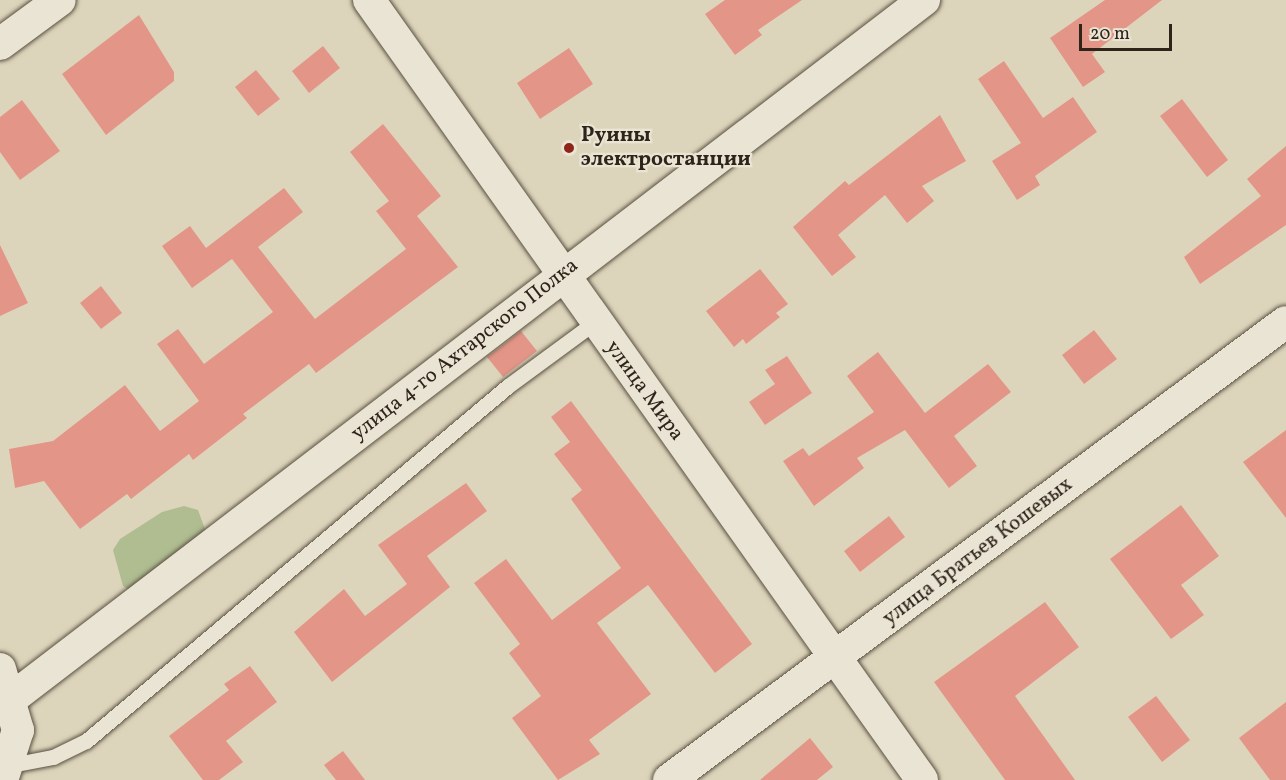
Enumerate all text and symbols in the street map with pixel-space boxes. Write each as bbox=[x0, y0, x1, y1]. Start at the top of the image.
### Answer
scale bar bbox=[1082, 12, 1175, 50]
text: 20 m bbox=[1090, 22, 1130, 47]
place label: Руины электростанции bbox=[581, 123, 751, 173]
marker: Руины электростанции bbox=[562, 141, 576, 155]
street label: улица 4-го Ахтарского Полка bbox=[346, 253, 584, 447]
street label: улица Мира bbox=[599, 336, 689, 446]
street label: улица Братьев Кошевых bbox=[878, 472, 1078, 632]

